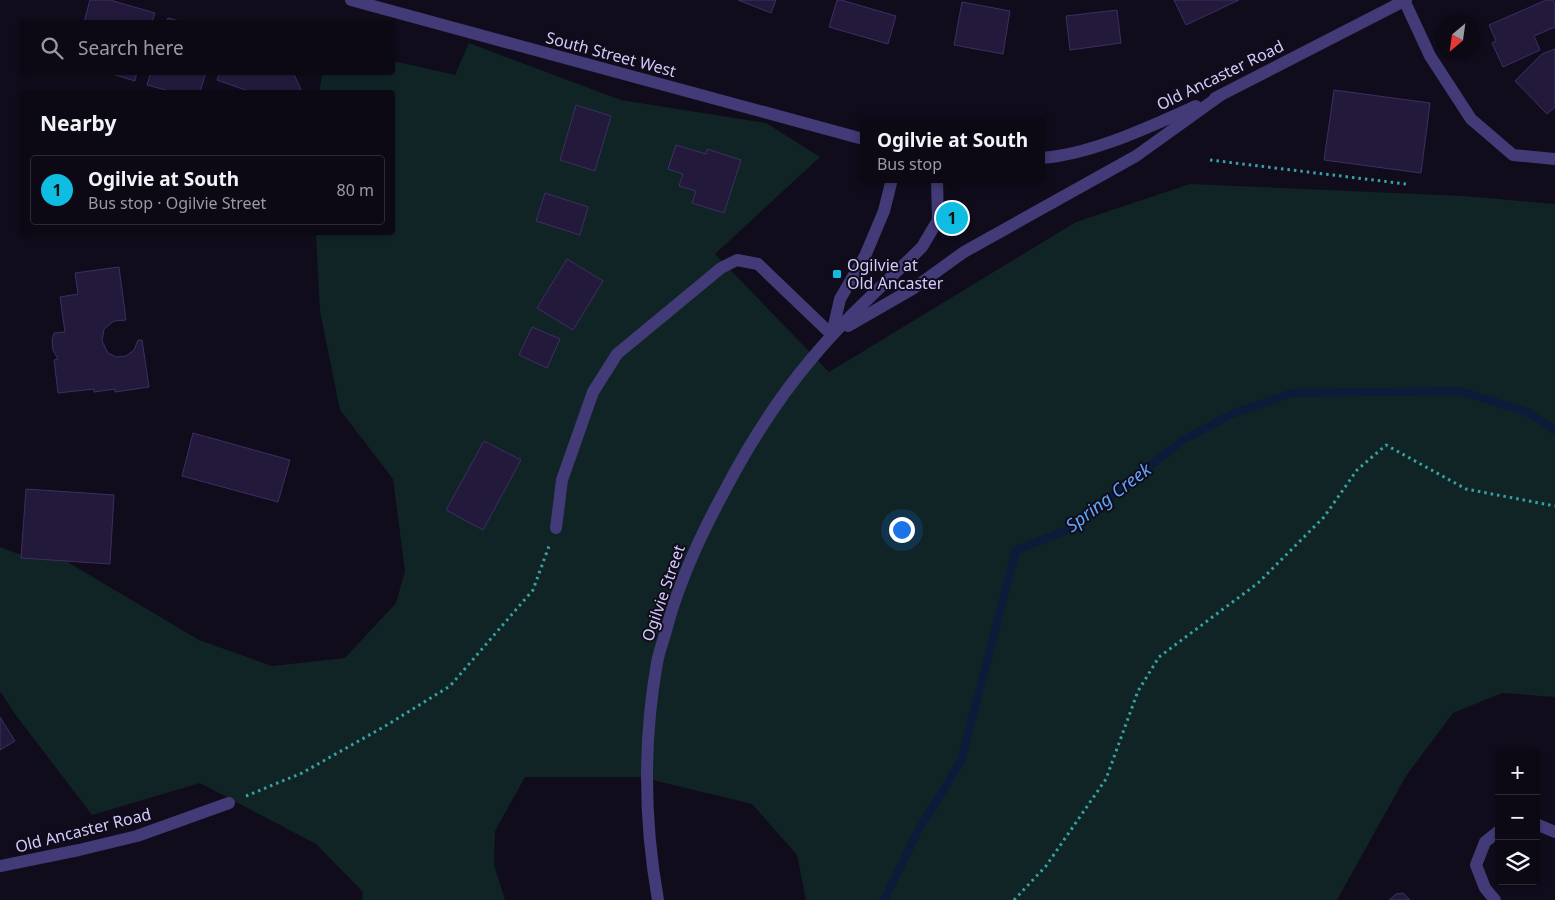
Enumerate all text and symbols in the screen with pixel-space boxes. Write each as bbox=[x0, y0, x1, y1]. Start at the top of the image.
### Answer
north arrow bbox=[1435, 15, 1480, 60]
search box bbox=[20, 20, 395, 75]
street label: South Street West bbox=[543, 26, 679, 82]
icon: search bbox=[38, 34, 66, 62]
text: Search here bbox=[78, 35, 184, 61]
street label: Old Ancaster Road bbox=[1153, 35, 1287, 115]
text: Nearby bbox=[40, 109, 116, 137]
popup bbox=[860, 118, 1045, 183]
text: Ogilvie at South bbox=[877, 127, 1028, 153]
text: Bus stop bbox=[877, 153, 942, 175]
text: Ogilvie at South bbox=[88, 166, 239, 192]
text: 1 bbox=[52, 179, 62, 201]
text: 80 m bbox=[337, 179, 374, 201]
text: Bus stop · Ogilvie Street bbox=[88, 192, 266, 214]
pin: 1 bbox=[936, 199, 968, 237]
place label: Ogilvie at Old Ancaster bbox=[847, 254, 944, 294]
marker: Ogilvie at Old Ancaster bbox=[831, 268, 843, 280]
water label: Spring Creek bbox=[1060, 456, 1156, 537]
your location bbox=[889, 517, 915, 543]
street label: Ogilvie Street bbox=[636, 542, 690, 644]
map controls bbox=[1495, 750, 1540, 885]
button: + bbox=[1495, 750, 1540, 795]
button: − bbox=[1495, 795, 1540, 840]
street label: Old Ancaster Road bbox=[13, 803, 153, 857]
button: layers bbox=[1495, 840, 1540, 885]

